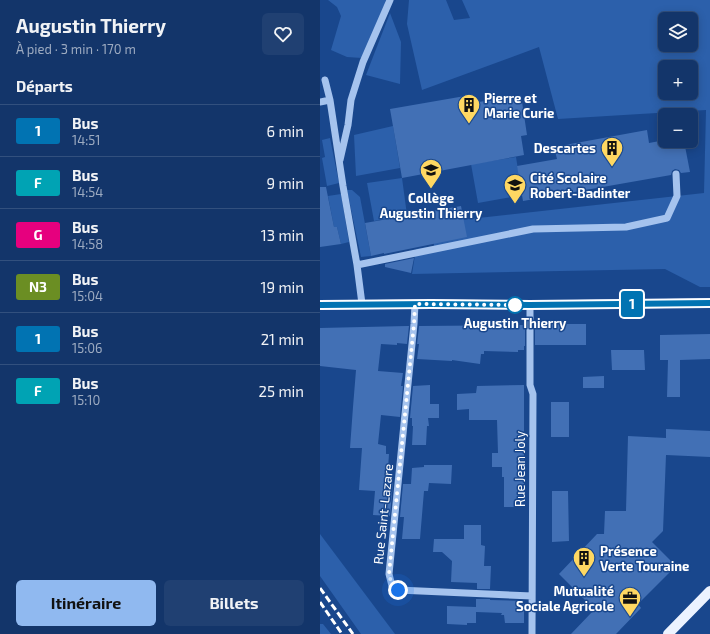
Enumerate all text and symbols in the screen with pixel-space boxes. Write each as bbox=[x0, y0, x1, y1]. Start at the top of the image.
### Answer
map controls bbox=[658, 12, 698, 148]
button: layers bbox=[658, 12, 698, 52]
button: heart bbox=[262, 13, 304, 55]
text: Augustin Thierry bbox=[16, 14, 166, 37]
text: À pied · 3 min · 170 m bbox=[16, 41, 136, 57]
button: + bbox=[658, 60, 698, 100]
text: Départs bbox=[16, 77, 73, 95]
place label: Pierre et Marie Curie bbox=[484, 90, 554, 121]
building icon: Pierre et Marie Curie bbox=[456, 92, 482, 125]
button: − bbox=[658, 108, 698, 148]
text: Bus bbox=[72, 114, 98, 132]
text: 1 bbox=[35, 122, 41, 139]
text: 6 min bbox=[266, 122, 304, 140]
text: 14:51 bbox=[72, 132, 100, 148]
building icon: Descartes bbox=[599, 135, 625, 168]
place label: Descartes bbox=[534, 140, 596, 156]
school or university icon: Collège Augustin Thierry bbox=[418, 157, 444, 190]
text: Bus bbox=[72, 166, 98, 184]
place label: Cité Scolaire Robert-Badinter bbox=[530, 170, 631, 201]
school or university icon: Cité Scolaire Robert-Badinter bbox=[502, 172, 528, 205]
text: F bbox=[34, 174, 42, 191]
text: 9 min bbox=[266, 174, 304, 192]
text: 14:54 bbox=[72, 184, 103, 200]
place label: Collège Augustin Thierry bbox=[380, 190, 483, 221]
text: Bus bbox=[72, 218, 98, 236]
text: G bbox=[33, 226, 43, 243]
text: 13 min bbox=[261, 226, 304, 244]
text: 14:58 bbox=[72, 236, 103, 252]
text: Bus bbox=[72, 270, 98, 288]
text: N3 bbox=[29, 278, 47, 295]
text: 19 min bbox=[261, 278, 304, 296]
text: 15:04 bbox=[72, 288, 103, 304]
line badge: 1 bbox=[619, 291, 645, 317]
text: 1 bbox=[629, 295, 635, 312]
marker: Augustin Thierry bbox=[506, 296, 524, 314]
place label: Augustin Thierry bbox=[464, 315, 567, 331]
text: Bus bbox=[72, 322, 98, 340]
text: 1 bbox=[35, 330, 41, 347]
text: 21 min bbox=[261, 330, 304, 348]
text: 15:06 bbox=[72, 340, 103, 356]
text: Bus bbox=[72, 374, 98, 392]
text: F bbox=[34, 382, 42, 399]
text: 25 min bbox=[259, 382, 304, 400]
text: 15:10 bbox=[72, 392, 100, 408]
street label: Rue Jean Joly bbox=[512, 431, 528, 507]
street label: Rue Saint-Lazare bbox=[370, 463, 396, 565]
place label: Présence Verte Touraine bbox=[600, 543, 689, 574]
building icon: Présence Verte Touraine bbox=[571, 545, 597, 578]
button: Itinéraire bbox=[16, 580, 156, 626]
button: Billets bbox=[164, 580, 304, 626]
your location bbox=[388, 580, 408, 600]
place label: Mutualité Sociale Agricole bbox=[516, 583, 614, 614]
office icon: Mutualité Sociale Agricole bbox=[617, 585, 643, 618]

